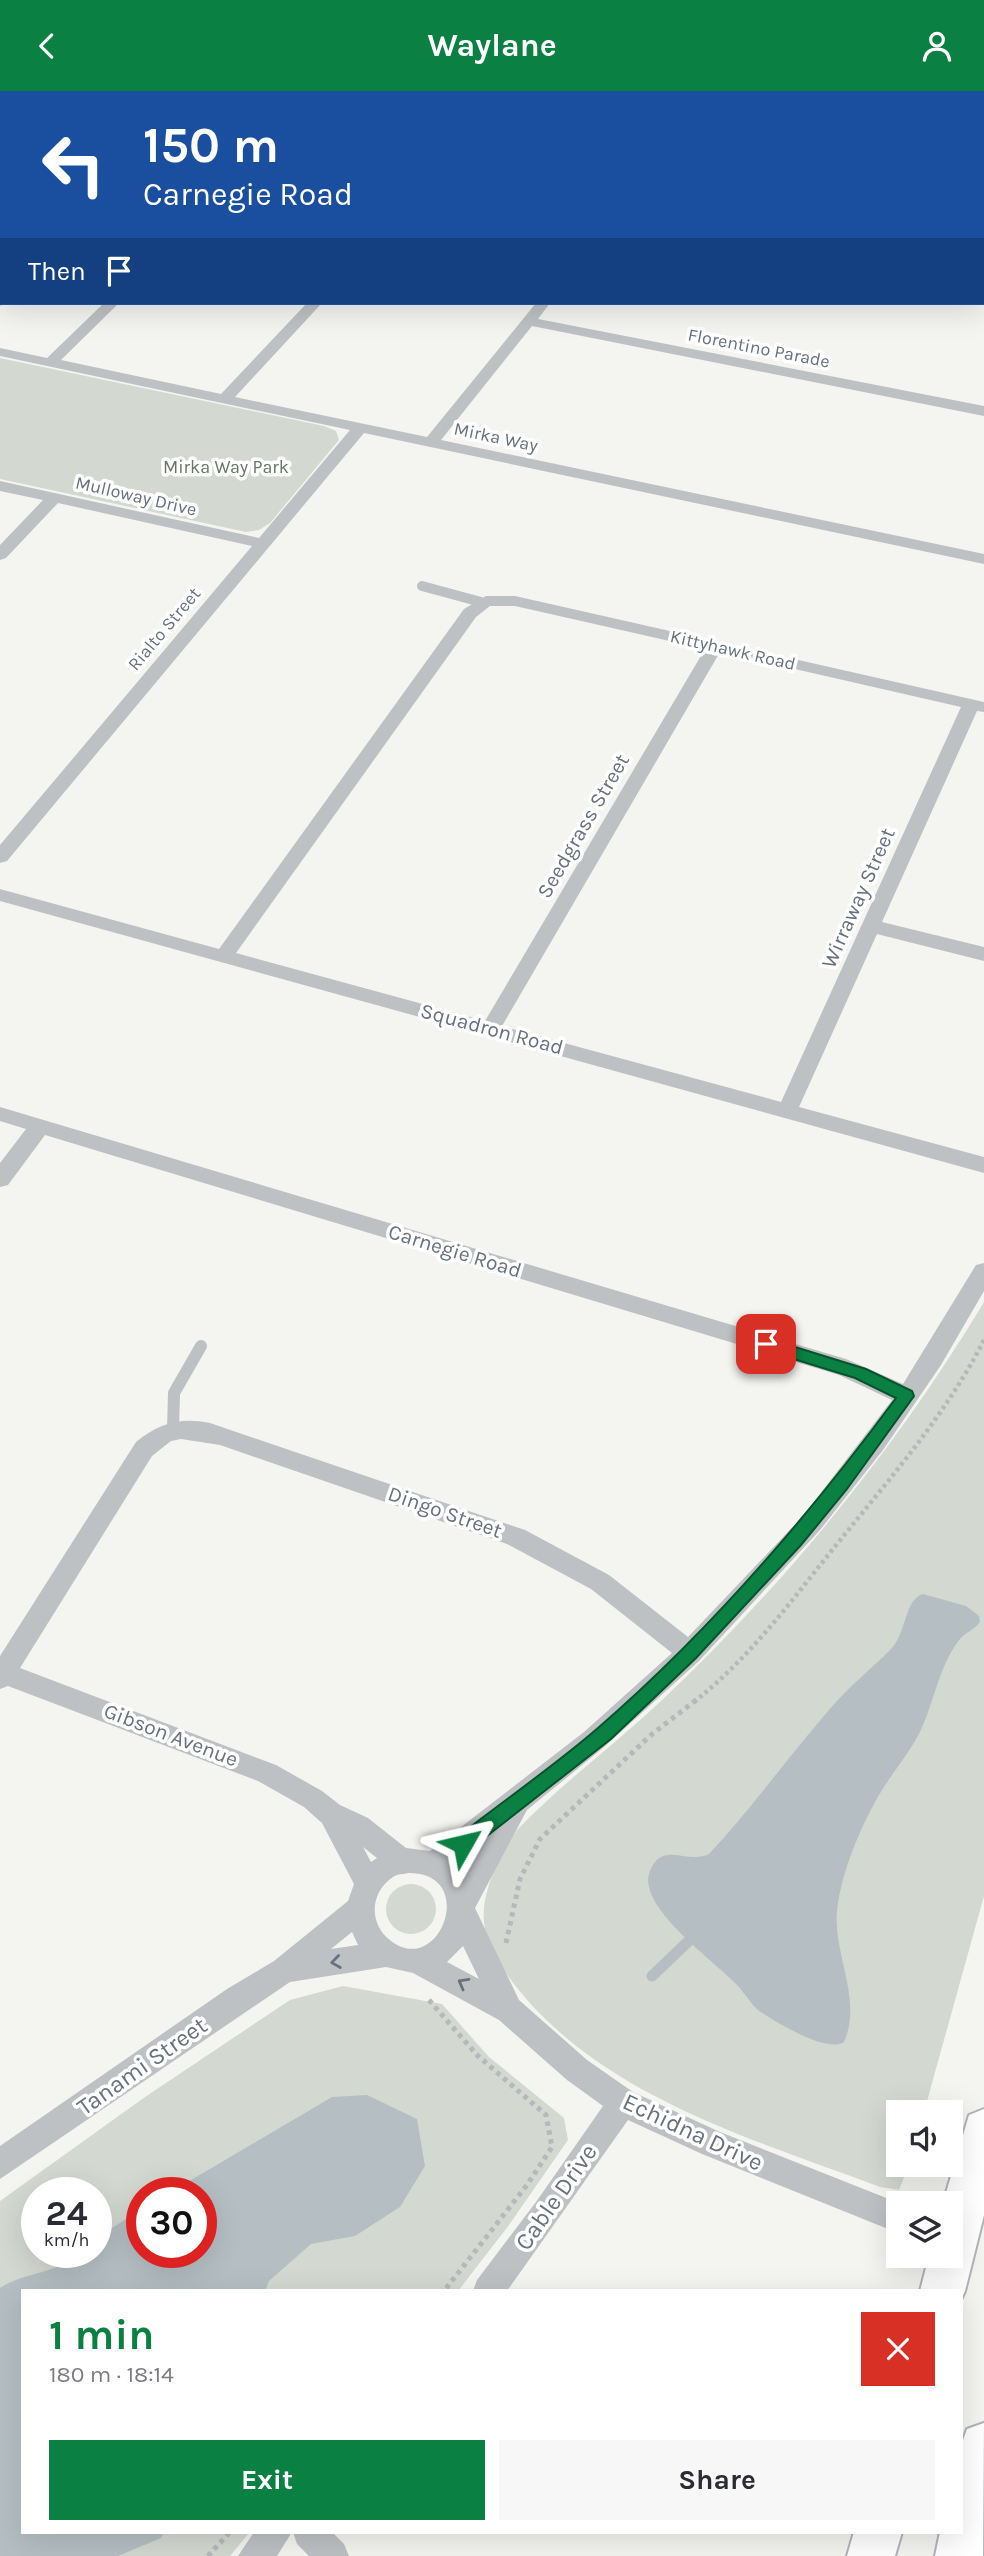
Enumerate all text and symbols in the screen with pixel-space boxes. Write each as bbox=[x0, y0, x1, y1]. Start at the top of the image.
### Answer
icon: back bbox=[28, 27, 66, 65]
text: Waylane bbox=[427, 27, 557, 64]
icon: person bbox=[918, 27, 956, 65]
text: 150 m bbox=[143, 117, 279, 174]
icon: left bbox=[28, 119, 119, 210]
text: Carnegie Road bbox=[143, 176, 353, 213]
icon: arrive bbox=[100, 252, 138, 290]
text: Then bbox=[28, 256, 86, 287]
street label: Florentino Parade bbox=[686, 323, 832, 373]
street label: Mirka Way bbox=[452, 417, 541, 457]
park label: Mirka Way Park bbox=[163, 456, 289, 478]
street label: Mulloway Drive bbox=[73, 471, 199, 521]
street label: Rialto Street bbox=[123, 583, 205, 675]
street label: Kittyhawk Road bbox=[668, 625, 798, 675]
street label: Seedgrass Street bbox=[532, 750, 634, 902]
street label: Wirraway Street bbox=[816, 824, 900, 972]
street label: Squadron Road bbox=[418, 998, 566, 1060]
street label: Carnegie Road bbox=[386, 1219, 524, 1283]
pin bbox=[736, 1314, 796, 1374]
icon: arrive bbox=[747, 1325, 785, 1363]
street label: Dingo Street bbox=[385, 1481, 505, 1543]
street label: Gibson Avenue bbox=[101, 1698, 241, 1772]
position arrow bbox=[426, 1807, 500, 1881]
one-way arrow bbox=[330, 1954, 342, 1969]
one-way arrow bbox=[457, 1978, 470, 1991]
street label: Tanami Street bbox=[72, 2011, 212, 2121]
street label: Echidna Drive bbox=[619, 2087, 767, 2177]
map controls bbox=[886, 2100, 963, 2268]
button: sound bbox=[886, 2100, 963, 2177]
street label: Cable Drive bbox=[509, 2139, 603, 2255]
speed limit sign: 30 bbox=[126, 2177, 217, 2268]
button: layers bbox=[886, 2191, 963, 2268]
text: 24 bbox=[46, 2193, 88, 2234]
text: km/h bbox=[44, 2229, 89, 2251]
text: 1 min bbox=[49, 2310, 154, 2360]
button: close bbox=[861, 2312, 935, 2386]
text: 180 m · 18:14 bbox=[49, 2361, 174, 2388]
button: Exit bbox=[49, 2440, 485, 2520]
button: Share bbox=[499, 2440, 935, 2520]

